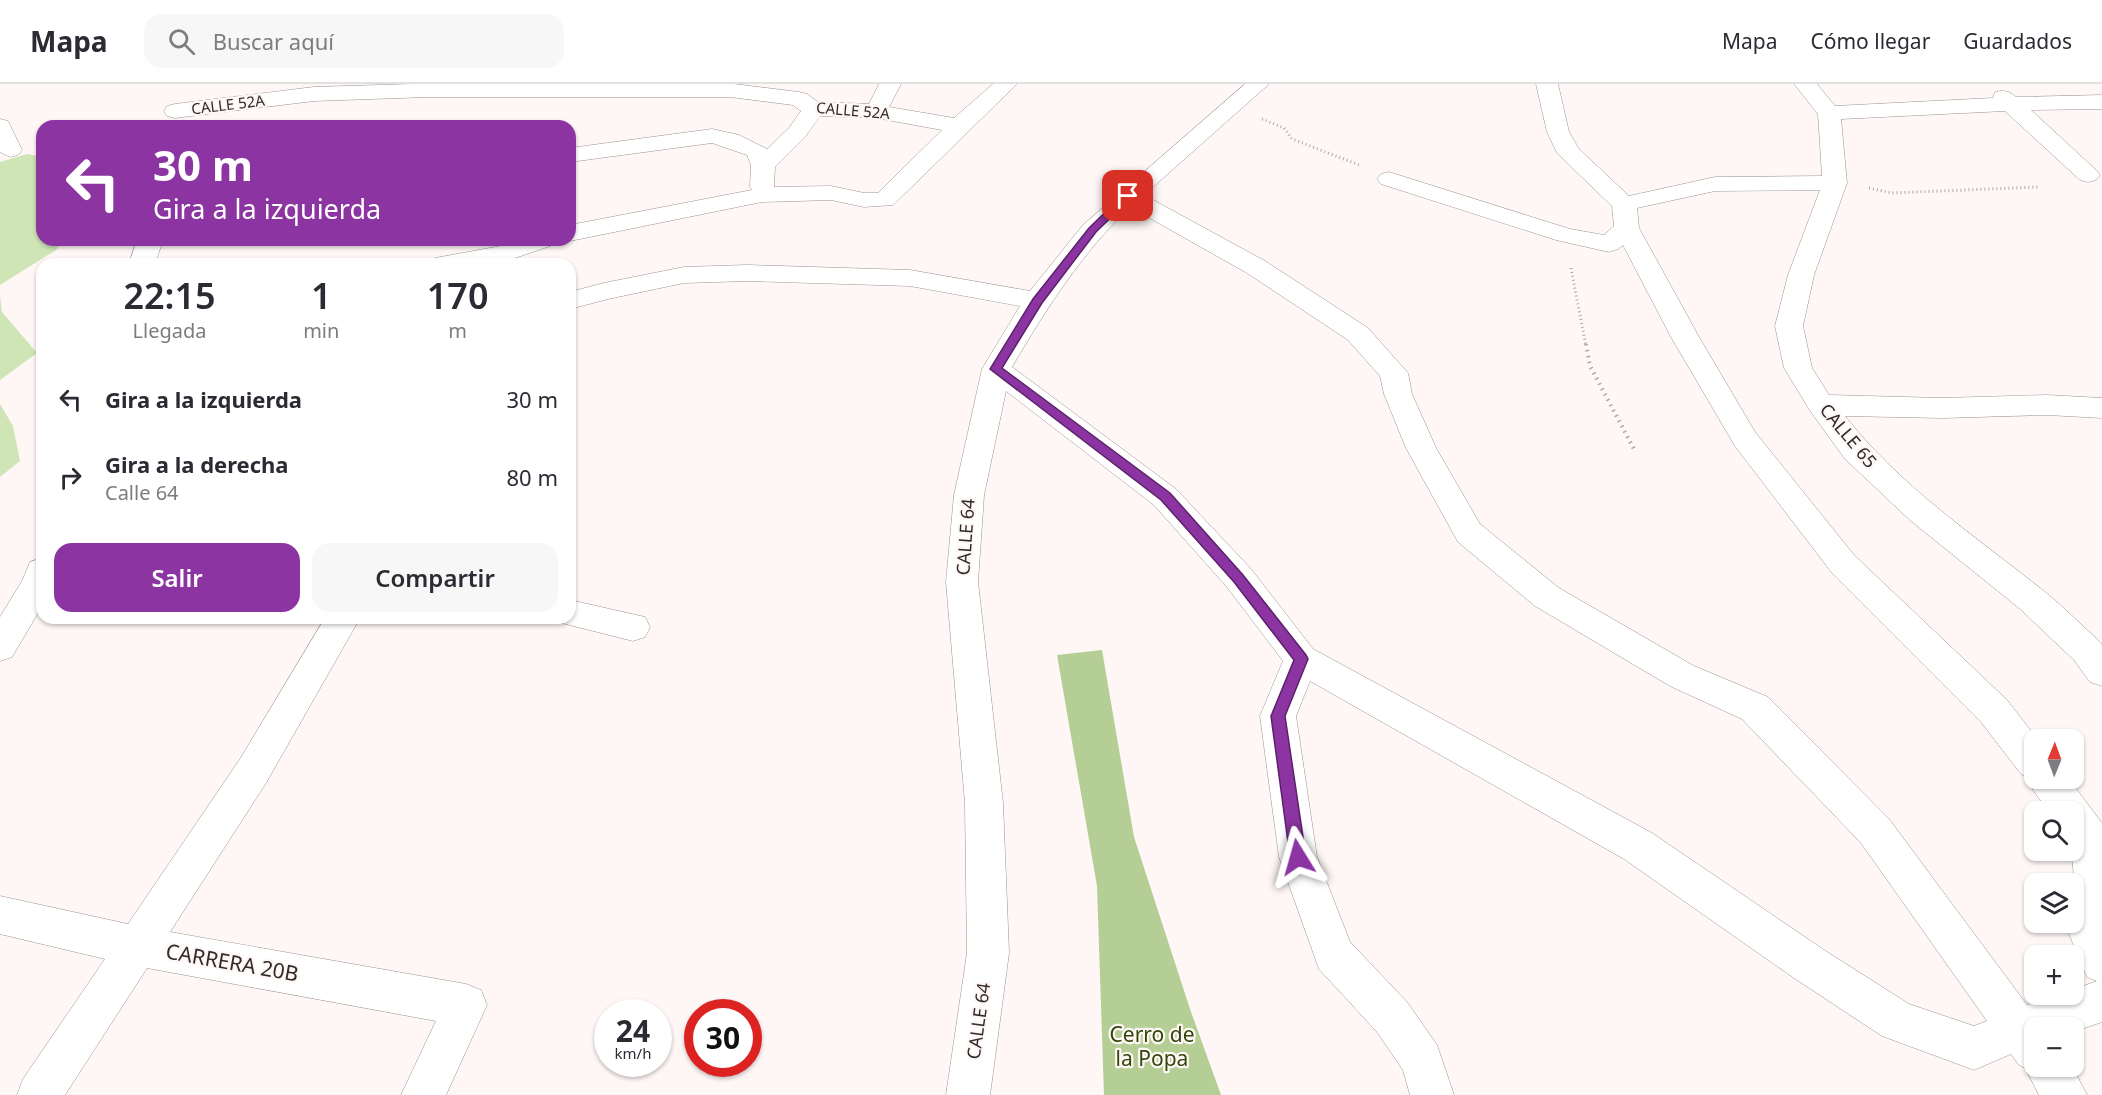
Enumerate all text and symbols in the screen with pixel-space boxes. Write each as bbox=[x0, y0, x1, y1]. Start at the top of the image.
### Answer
search box bbox=[144, 14, 564, 68]
text: Mapa bbox=[30, 22, 108, 60]
icon: search bbox=[165, 25, 198, 58]
text: Buscar aquí bbox=[213, 26, 334, 56]
text: Mapa bbox=[1722, 27, 1777, 55]
text: Cómo llegar bbox=[1810, 27, 1930, 55]
text: Guardados bbox=[1963, 27, 2072, 55]
street label: CALLE 52A bbox=[190, 90, 266, 118]
street label: CALLE 52A bbox=[815, 97, 891, 123]
text: 30 m bbox=[153, 136, 253, 193]
icon: left bbox=[54, 144, 132, 222]
pin bbox=[1102, 170, 1153, 221]
icon: arrive bbox=[1111, 179, 1144, 212]
text: Gira a la izquierda bbox=[153, 190, 381, 227]
text: 22:15 bbox=[123, 271, 216, 320]
text: 1 bbox=[311, 271, 332, 320]
text: 170 bbox=[427, 271, 489, 320]
text: Llegada bbox=[133, 317, 207, 344]
text: min bbox=[303, 317, 339, 344]
text: m bbox=[448, 317, 467, 344]
icon: left bbox=[54, 383, 87, 416]
text: Gira a la izquierda bbox=[105, 384, 302, 414]
text: 30 m bbox=[507, 384, 558, 414]
street label: CALLE 65 bbox=[1815, 398, 1883, 473]
text: Gira a la derecha bbox=[105, 449, 289, 479]
icon: right bbox=[54, 461, 87, 494]
text: 80 m bbox=[507, 462, 558, 492]
text: Calle 64 bbox=[105, 479, 179, 506]
street label: CALLE 64 bbox=[950, 498, 980, 576]
button: Salir bbox=[54, 543, 300, 612]
button: Compartir bbox=[312, 543, 558, 612]
north arrow bbox=[2024, 729, 2084, 789]
map controls bbox=[2024, 729, 2084, 1077]
button: search bbox=[2024, 801, 2084, 861]
position arrow bbox=[1266, 825, 1330, 889]
button: layers bbox=[2024, 873, 2084, 933]
street label: CARRERA 20B bbox=[164, 937, 301, 987]
button: + bbox=[2024, 945, 2084, 1005]
street label: CALLE 64 bbox=[961, 981, 995, 1061]
speed limit sign: 30 bbox=[684, 999, 762, 1077]
text: 24 bbox=[616, 1010, 650, 1051]
button: − bbox=[2024, 1017, 2084, 1077]
park label: Cerro de la Popa bbox=[1110, 1020, 1194, 1072]
text: km/h bbox=[615, 1043, 651, 1063]

